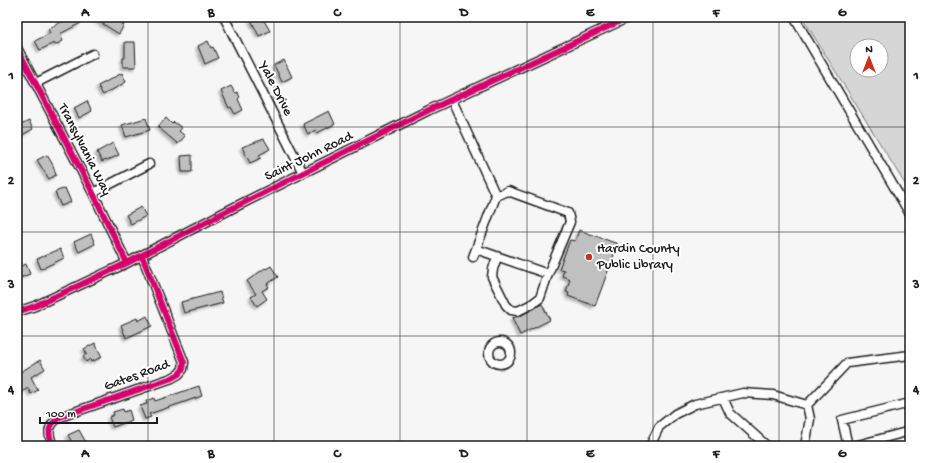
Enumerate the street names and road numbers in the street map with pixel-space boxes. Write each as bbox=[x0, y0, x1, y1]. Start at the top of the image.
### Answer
street label: Yale Drive bbox=[253, 57, 296, 120]
street label: Transylvania Way bbox=[53, 100, 115, 199]
street label: Saint John Road bbox=[262, 128, 357, 186]
street label: Gates Road bbox=[102, 356, 174, 396]

